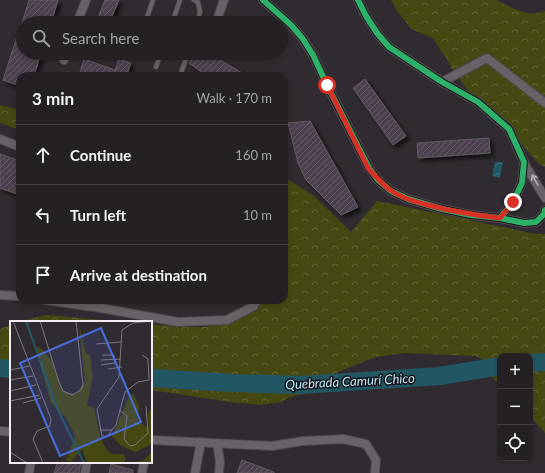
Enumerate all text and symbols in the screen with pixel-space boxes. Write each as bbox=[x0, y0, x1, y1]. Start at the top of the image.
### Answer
search box bbox=[16, 16, 288, 60]
icon: search bbox=[30, 27, 52, 49]
text: Search here bbox=[62, 29, 139, 47]
route start bbox=[318, 76, 336, 94]
text: 3 min bbox=[32, 88, 74, 109]
text: Walk · 170 m bbox=[196, 90, 272, 106]
icon: ahead bbox=[32, 144, 54, 166]
text: Continue bbox=[70, 146, 131, 164]
text: 160 m bbox=[235, 147, 272, 163]
one-way arrow bbox=[530, 174, 538, 186]
route end bbox=[504, 193, 522, 211]
icon: left bbox=[32, 204, 54, 226]
text: Turn left bbox=[70, 206, 126, 224]
text: 10 m bbox=[243, 207, 272, 223]
icon: arrive bbox=[32, 264, 54, 286]
text: Arrive at destination bbox=[70, 266, 207, 284]
inset map bbox=[10, 321, 152, 463]
map controls bbox=[497, 353, 533, 461]
button: + bbox=[497, 353, 533, 389]
water label: Quebrada Camurí Chico bbox=[285, 370, 415, 392]
button: − bbox=[497, 389, 533, 425]
button: locate bbox=[497, 425, 533, 461]

